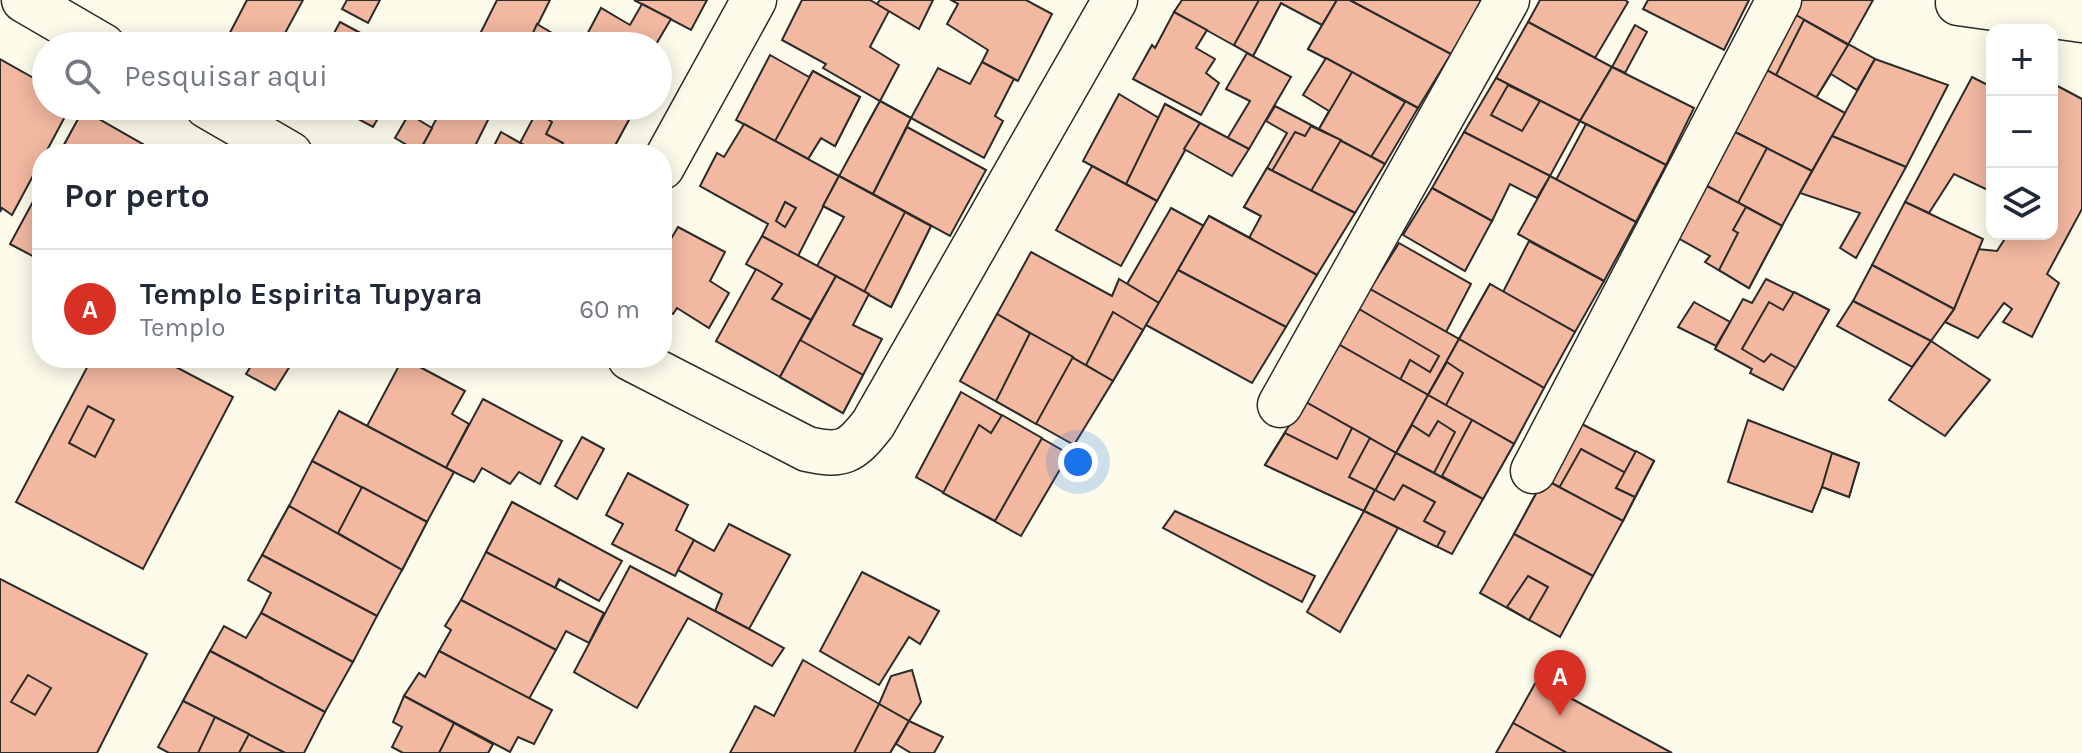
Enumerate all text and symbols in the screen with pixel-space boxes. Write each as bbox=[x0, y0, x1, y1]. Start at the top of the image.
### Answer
map controls bbox=[1986, 24, 2058, 240]
button: + bbox=[1986, 24, 2058, 96]
search box bbox=[32, 32, 672, 120]
icon: search bbox=[60, 54, 104, 98]
text: Pesquisar aqui bbox=[124, 58, 328, 94]
button: − bbox=[1986, 96, 2058, 168]
button: layers bbox=[1986, 168, 2058, 240]
text: Por perto bbox=[64, 176, 210, 216]
text: Templo Espirita Tupyara bbox=[140, 276, 483, 312]
text: A bbox=[82, 294, 98, 325]
text: 60 m bbox=[579, 294, 640, 325]
text: Templo bbox=[140, 312, 225, 343]
your location bbox=[1058, 442, 1098, 482]
pin: A bbox=[1534, 650, 1586, 716]

